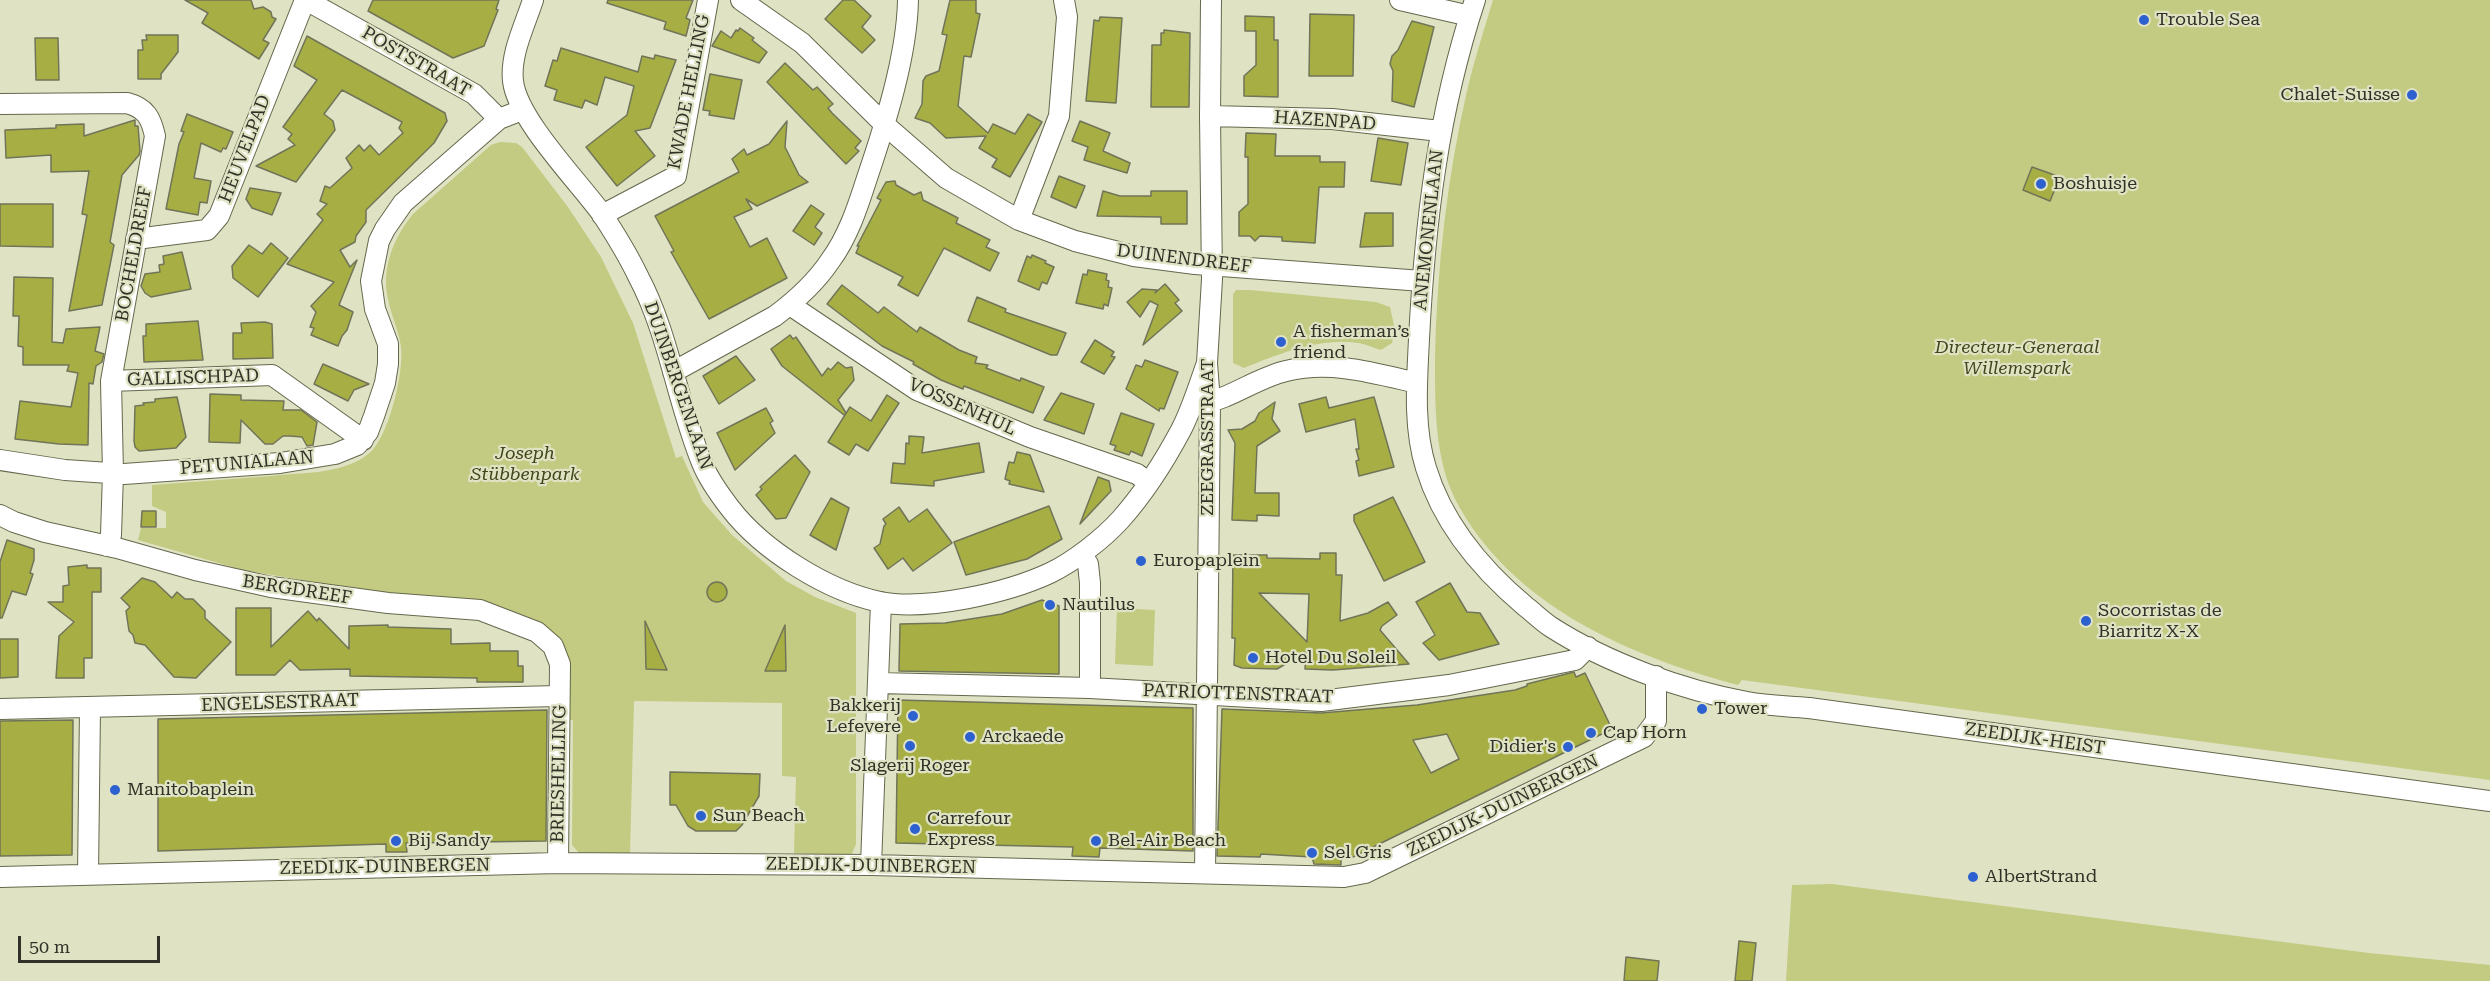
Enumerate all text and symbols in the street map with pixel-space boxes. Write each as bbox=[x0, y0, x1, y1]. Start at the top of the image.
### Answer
place label: Trouble Sea bbox=[2156, 9, 2260, 31]
street label: KWADE HELLING bbox=[663, 13, 715, 171]
marker: Trouble Sea bbox=[2137, 13, 2151, 27]
street label: POSTSTRAAT bbox=[358, 22, 474, 102]
place label: Chalet-Suisse bbox=[2281, 84, 2400, 106]
marker: Chalet-Suisse bbox=[2405, 88, 2419, 102]
street label: HEUVELPAD bbox=[215, 92, 275, 206]
street label: HAZENPAD bbox=[1273, 107, 1377, 135]
street label: ANEMONENLAAN bbox=[1410, 149, 1448, 311]
place label: Boshuisje bbox=[2053, 173, 2137, 195]
marker: Boshuisje bbox=[2034, 177, 2048, 191]
street label: BOCHELDREEF bbox=[111, 185, 157, 323]
street label: DUINENDREEF bbox=[1115, 240, 1253, 278]
street label: DUINBERGENLAAN bbox=[639, 299, 717, 473]
place label: A fisherman’s friend bbox=[1293, 321, 1409, 364]
marker: A fisherman’s friend bbox=[1274, 335, 1288, 349]
park label: Directeur-Generaal Willemspark bbox=[1935, 337, 2099, 380]
street label: ZEEGRASSTRAAT bbox=[1197, 358, 1219, 516]
street label: GALLISCHPAD bbox=[127, 365, 259, 391]
street label: VOSSENHUL bbox=[905, 374, 1019, 440]
park label: Joseph Stübbenpark bbox=[470, 443, 580, 486]
street label: PETUNIALAAN bbox=[179, 446, 315, 480]
place label: Europaplein bbox=[1153, 550, 1260, 572]
marker: Europaplein bbox=[1134, 554, 1148, 568]
street label: BERGDREEF bbox=[241, 571, 353, 609]
place label: Nautilus bbox=[1062, 594, 1135, 616]
marker: Nautilus bbox=[1043, 598, 1057, 612]
place label: Socorristas de Biarritz X-X bbox=[2098, 600, 2222, 642]
marker: Socorristas de Biarritz X-X bbox=[2079, 614, 2093, 628]
place label: Hotel Du Soleil bbox=[1265, 647, 1396, 669]
marker: Hotel Du Soleil bbox=[1246, 651, 1260, 665]
street label: PATRIOTTENSTRAAT bbox=[1142, 680, 1334, 708]
street label: ENGELSESTRAAT bbox=[201, 689, 359, 717]
place label: Bakkerij Lefevere bbox=[826, 695, 901, 738]
place label: Tower bbox=[1714, 698, 1767, 720]
marker: Tower bbox=[1695, 702, 1709, 716]
street label: BRIESHELLING bbox=[547, 705, 571, 843]
marker: Bakkerij Lefevere bbox=[906, 709, 920, 723]
street label: ZEEDIJK-HEIST bbox=[1963, 718, 2107, 760]
place label: Cap Horn bbox=[1603, 722, 1687, 744]
place label: Arckaede bbox=[982, 726, 1064, 748]
marker: Cap Horn bbox=[1584, 726, 1598, 740]
marker: Arckaede bbox=[963, 730, 977, 744]
place label: Didier's bbox=[1489, 736, 1556, 758]
marker: Slagerij Roger bbox=[903, 739, 917, 753]
marker: Didier's bbox=[1561, 740, 1575, 754]
street label: ZEEDIJK-DUINBERGEN bbox=[1404, 750, 1602, 862]
place label: Slagerij Roger bbox=[850, 755, 970, 777]
place label: Manitobaplein bbox=[127, 779, 254, 801]
marker: Manitobaplein bbox=[108, 783, 122, 797]
place label: Sun Beach bbox=[713, 805, 805, 827]
place label: Carrefour Express bbox=[927, 808, 1011, 850]
marker: Sun Beach bbox=[694, 809, 708, 823]
marker: Carrefour Express bbox=[908, 822, 922, 836]
place label: Bij Sandy bbox=[408, 830, 491, 852]
place label: Bel-Air Beach bbox=[1108, 830, 1226, 852]
marker: Bij Sandy bbox=[389, 834, 403, 848]
marker: Bel-Air Beach bbox=[1089, 834, 1103, 848]
place label: Sel Gris bbox=[1324, 842, 1391, 864]
marker: Sel Gris bbox=[1305, 846, 1319, 860]
street label: ZEEDIJK-DUINBERGEN bbox=[766, 853, 976, 879]
street label: ZEEDIJK-DUINBERGEN bbox=[280, 854, 490, 880]
place label: AlbertStrand bbox=[1985, 866, 2097, 888]
marker: AlbertStrand bbox=[1966, 870, 1980, 884]
scale bar bbox=[21, 924, 164, 962]
text: 50 m bbox=[29, 936, 70, 957]

